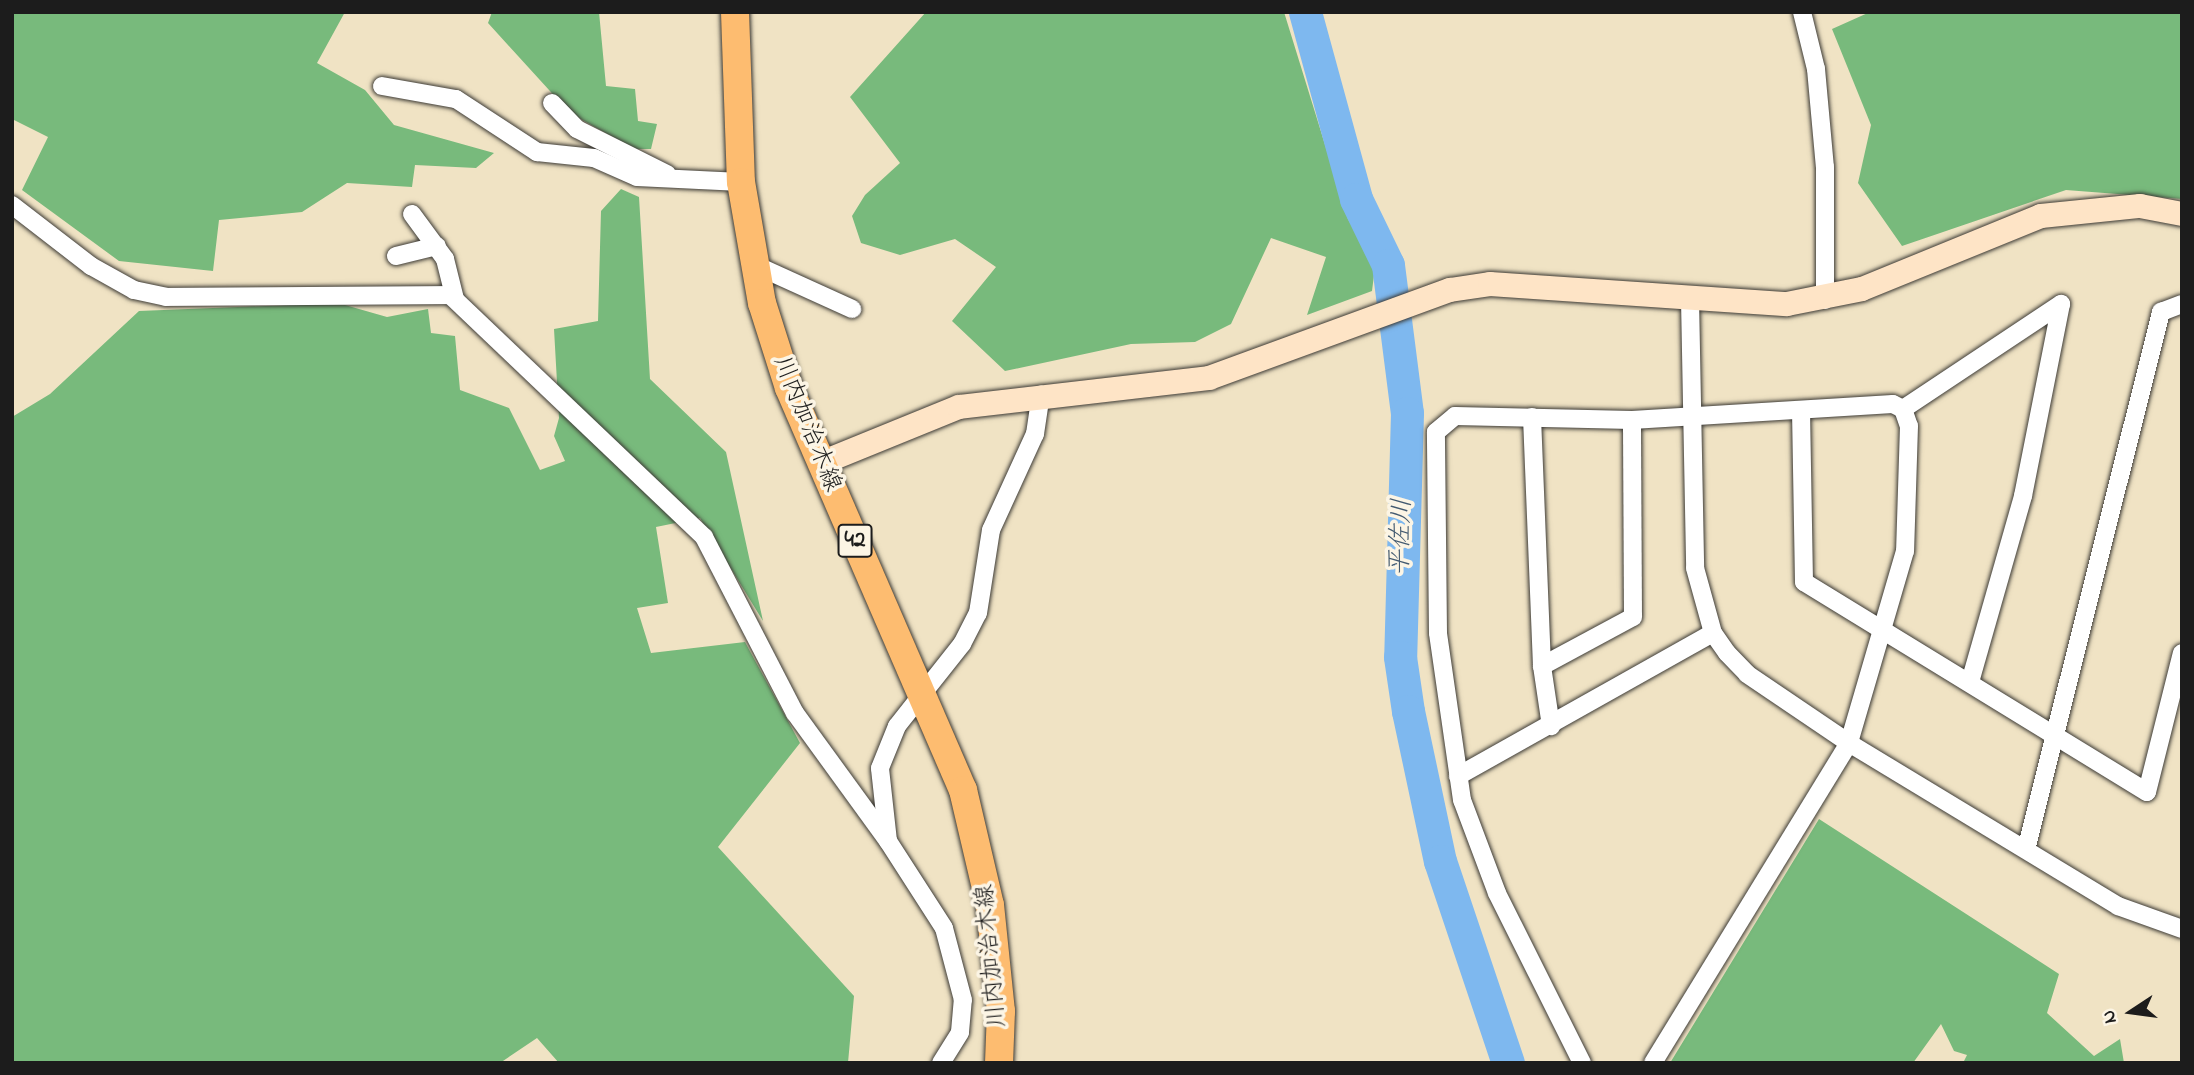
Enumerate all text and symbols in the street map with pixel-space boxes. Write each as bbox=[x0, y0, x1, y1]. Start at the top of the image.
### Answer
street label: 川内加治木線 bbox=[766, 352, 846, 496]
water label: 平佐川 bbox=[1386, 497, 1420, 577]
road number: 42 bbox=[838, 522, 872, 561]
street label: 川内加治木線 bbox=[971, 883, 1013, 1029]
north arrow bbox=[2096, 977, 2166, 1047]
text: N bbox=[2095, 1008, 2125, 1026]

